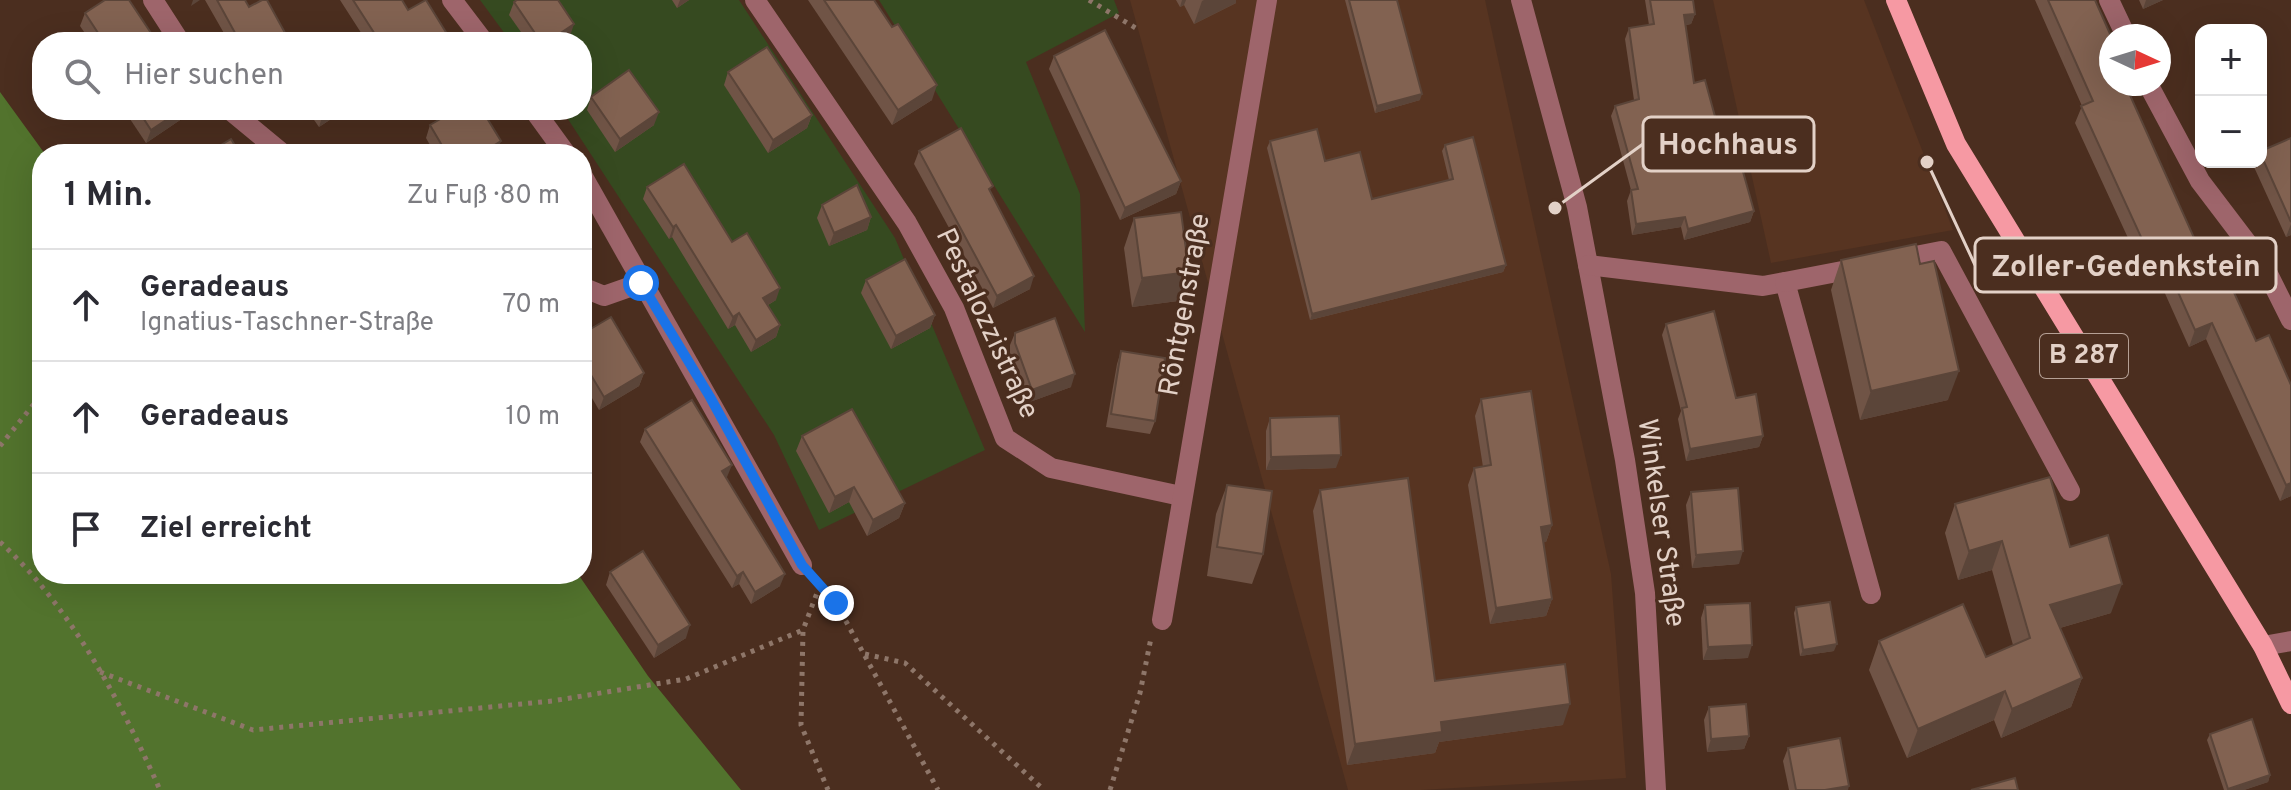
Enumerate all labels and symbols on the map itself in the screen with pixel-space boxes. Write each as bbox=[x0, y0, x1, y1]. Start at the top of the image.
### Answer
north arrow bbox=[2099, 24, 2171, 96]
callout: Hochhaus bbox=[1643, 117, 1814, 171]
text: Hochhaus bbox=[1658, 128, 1798, 165]
street label: Röntgenstraße bbox=[1152, 211, 1220, 399]
street label: Pestalozzistraße bbox=[926, 223, 1046, 425]
callout: Zoller-Gedenkstein bbox=[1975, 238, 2276, 292]
text: Zoller-Gedenkstein bbox=[1991, 250, 2261, 287]
route start bbox=[623, 265, 659, 301]
road number: B 287 bbox=[2040, 334, 2128, 378]
street label: Winkelser Straße bbox=[1628, 417, 1692, 629]
route end bbox=[818, 585, 854, 621]

